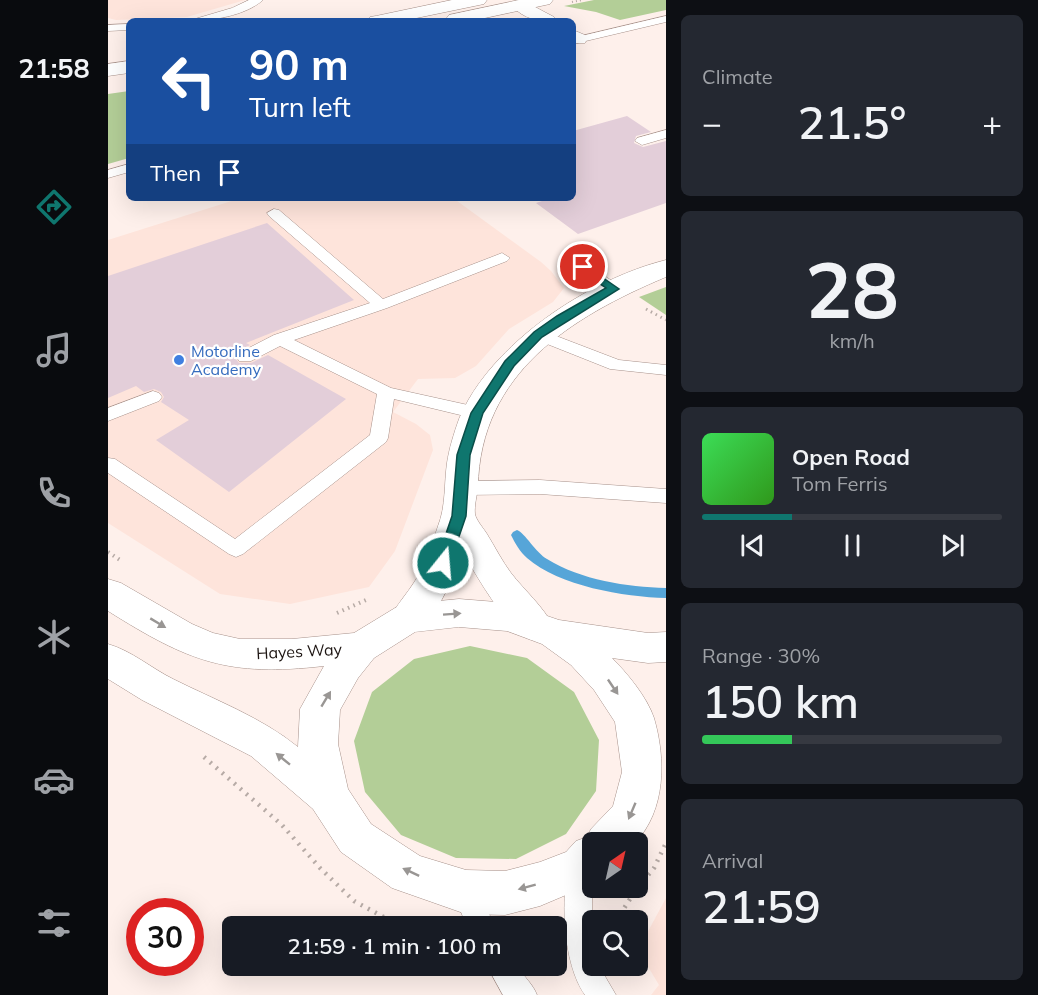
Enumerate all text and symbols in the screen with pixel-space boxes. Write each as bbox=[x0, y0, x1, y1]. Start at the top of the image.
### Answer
text: 90 m bbox=[249, 38, 349, 91]
icon: left bbox=[150, 42, 228, 120]
text: 21:58 bbox=[18, 51, 90, 85]
text: Climate bbox=[702, 64, 773, 89]
text: Turn left bbox=[249, 90, 351, 124]
text: 21.5° bbox=[798, 94, 906, 150]
text: − bbox=[702, 102, 722, 143]
text: + bbox=[982, 102, 1002, 143]
icon: arrive bbox=[213, 156, 246, 189]
text: Then bbox=[150, 159, 201, 187]
icon: directions bbox=[33, 186, 75, 228]
text: 28 bbox=[805, 240, 899, 338]
pin bbox=[557, 241, 608, 292]
icon: arrive bbox=[566, 250, 599, 283]
text: km/h bbox=[829, 328, 875, 353]
icon: music bbox=[33, 329, 75, 371]
place label: Motorline Academy bbox=[191, 341, 261, 379]
marker: Motorline Academy bbox=[172, 353, 186, 367]
text: Open Road bbox=[792, 443, 910, 471]
text: Tom Ferris bbox=[792, 471, 888, 496]
icon: phone bbox=[33, 472, 75, 514]
icon: previous bbox=[736, 529, 769, 562]
icon: pause bbox=[836, 529, 869, 562]
icon: next bbox=[936, 529, 969, 562]
position arrow bbox=[411, 531, 475, 595]
one-way arrow bbox=[443, 609, 462, 618]
icon: climate bbox=[33, 616, 75, 658]
one-way arrow bbox=[150, 617, 166, 628]
street label: Hayes Way bbox=[256, 639, 343, 663]
text: Range · 30% bbox=[702, 643, 820, 668]
text: 150 km bbox=[702, 673, 859, 729]
one-way arrow bbox=[607, 678, 619, 694]
one-way arrow bbox=[320, 690, 330, 707]
one-way arrow bbox=[275, 753, 291, 766]
icon: car bbox=[33, 759, 75, 801]
one-way arrow bbox=[627, 803, 637, 821]
north arrow bbox=[582, 832, 648, 898]
map controls bbox=[582, 832, 648, 976]
text: Arrival bbox=[702, 848, 763, 873]
one-way arrow bbox=[402, 868, 419, 877]
text: 21:59 bbox=[702, 878, 821, 934]
one-way arrow bbox=[518, 883, 536, 893]
speed limit sign: 30 bbox=[126, 898, 204, 976]
icon: filters bbox=[33, 902, 75, 944]
button: search bbox=[582, 910, 648, 976]
text: 21:59 · 1 min · 100 m bbox=[287, 932, 502, 960]

